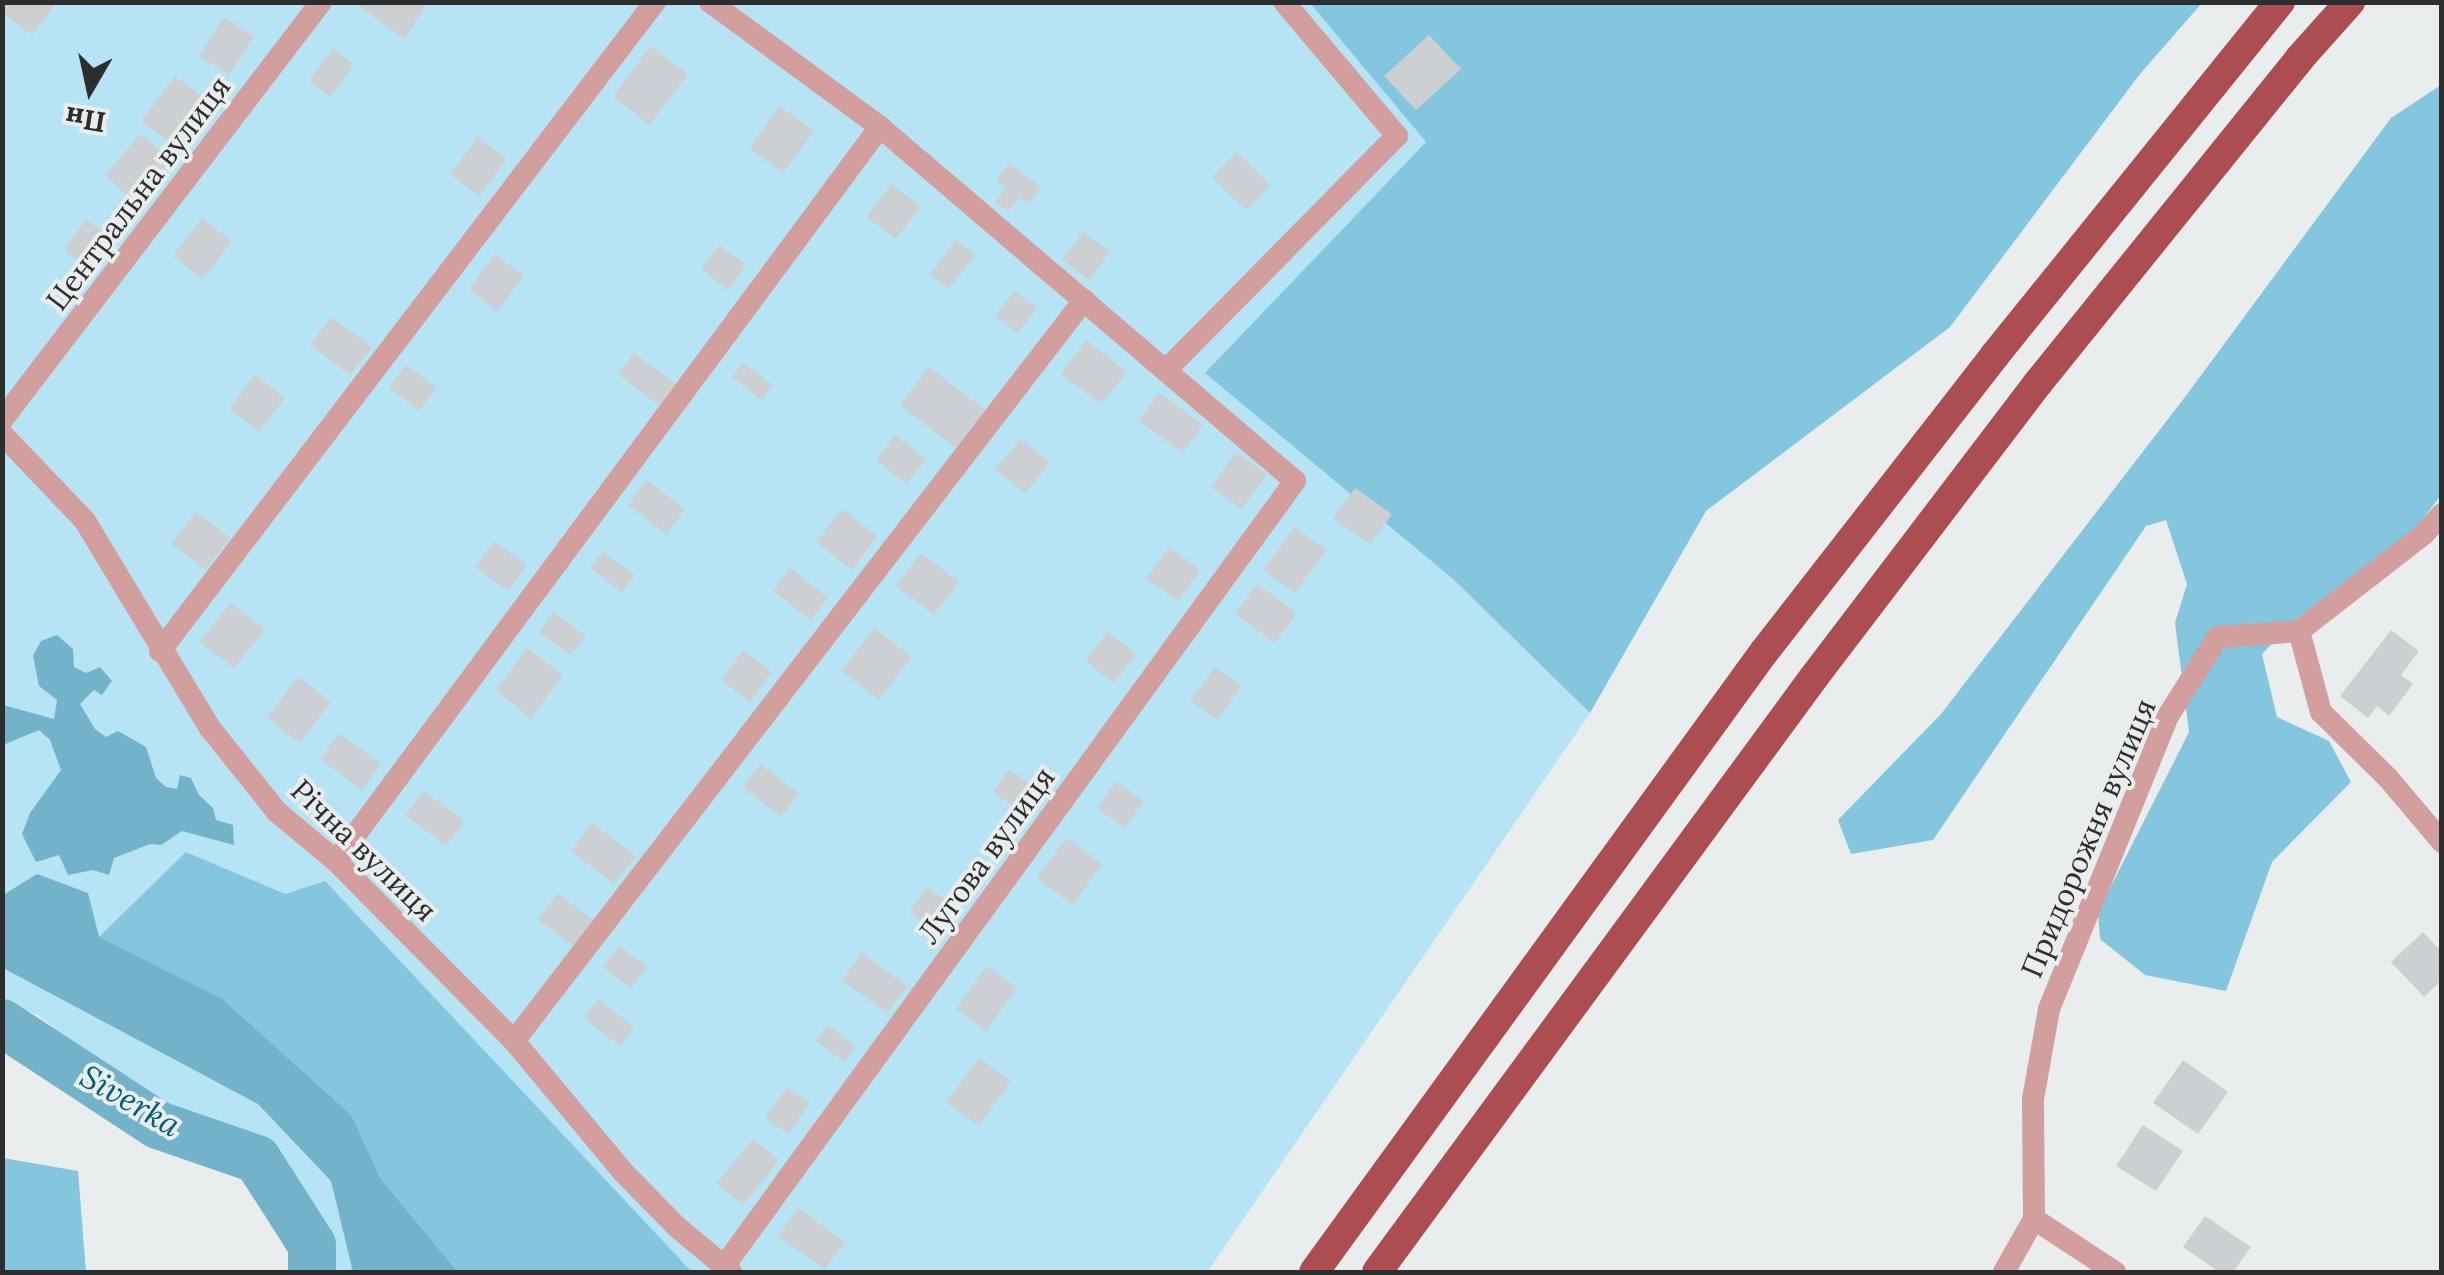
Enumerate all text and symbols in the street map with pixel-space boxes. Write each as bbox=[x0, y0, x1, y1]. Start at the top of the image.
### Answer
north arrow bbox=[40, 40, 140, 140]
street label: Центральна вулиця bbox=[38, 69, 238, 317]
text: Пн bbox=[62, 99, 108, 141]
street label: Придорожня вулиця bbox=[2013, 693, 2163, 983]
street label: Лугова вулиця bbox=[910, 760, 1062, 950]
street label: Річна вулиця bbox=[284, 772, 444, 928]
water label: Siverka bbox=[73, 1057, 187, 1145]

